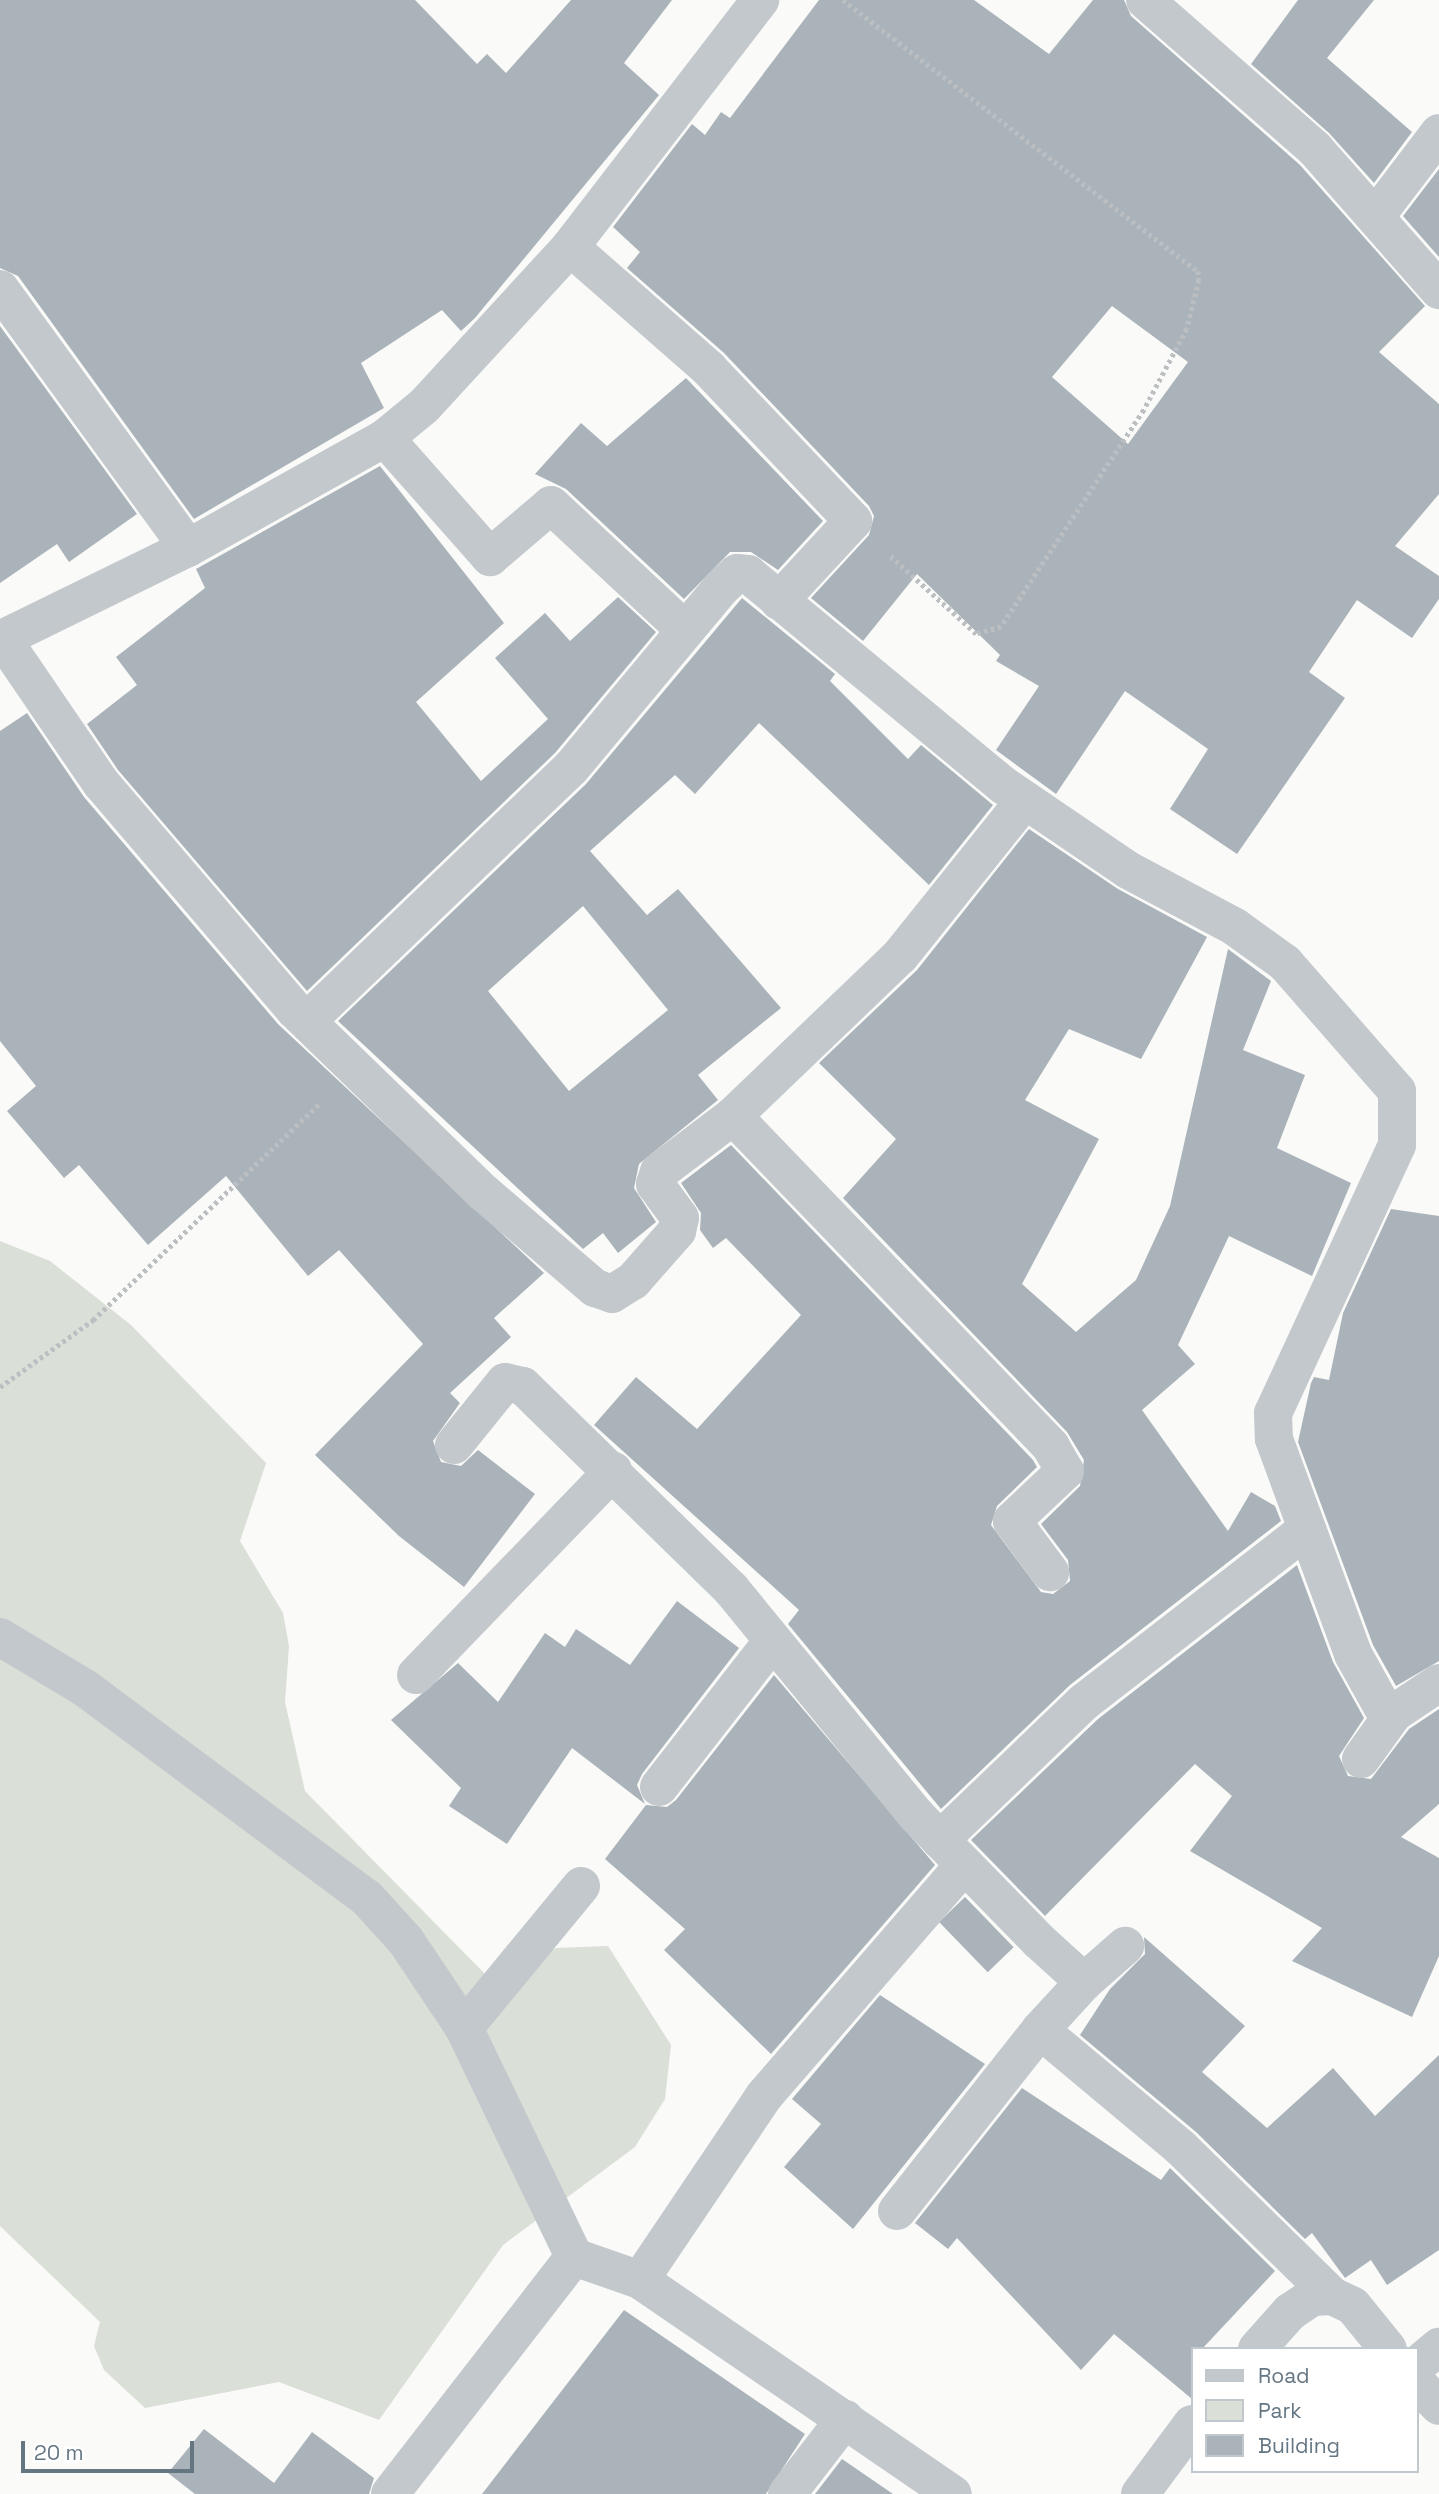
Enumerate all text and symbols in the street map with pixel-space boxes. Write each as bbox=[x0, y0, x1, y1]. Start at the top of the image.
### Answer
legend bbox=[1190, 2347, 1418, 2473]
text: Road bbox=[1258, 2362, 1310, 2389]
text: Park bbox=[1258, 2397, 1302, 2424]
scale bar bbox=[24, 2428, 198, 2472]
text: Building bbox=[1258, 2432, 1340, 2459]
text: 20 m bbox=[34, 2439, 84, 2466]

